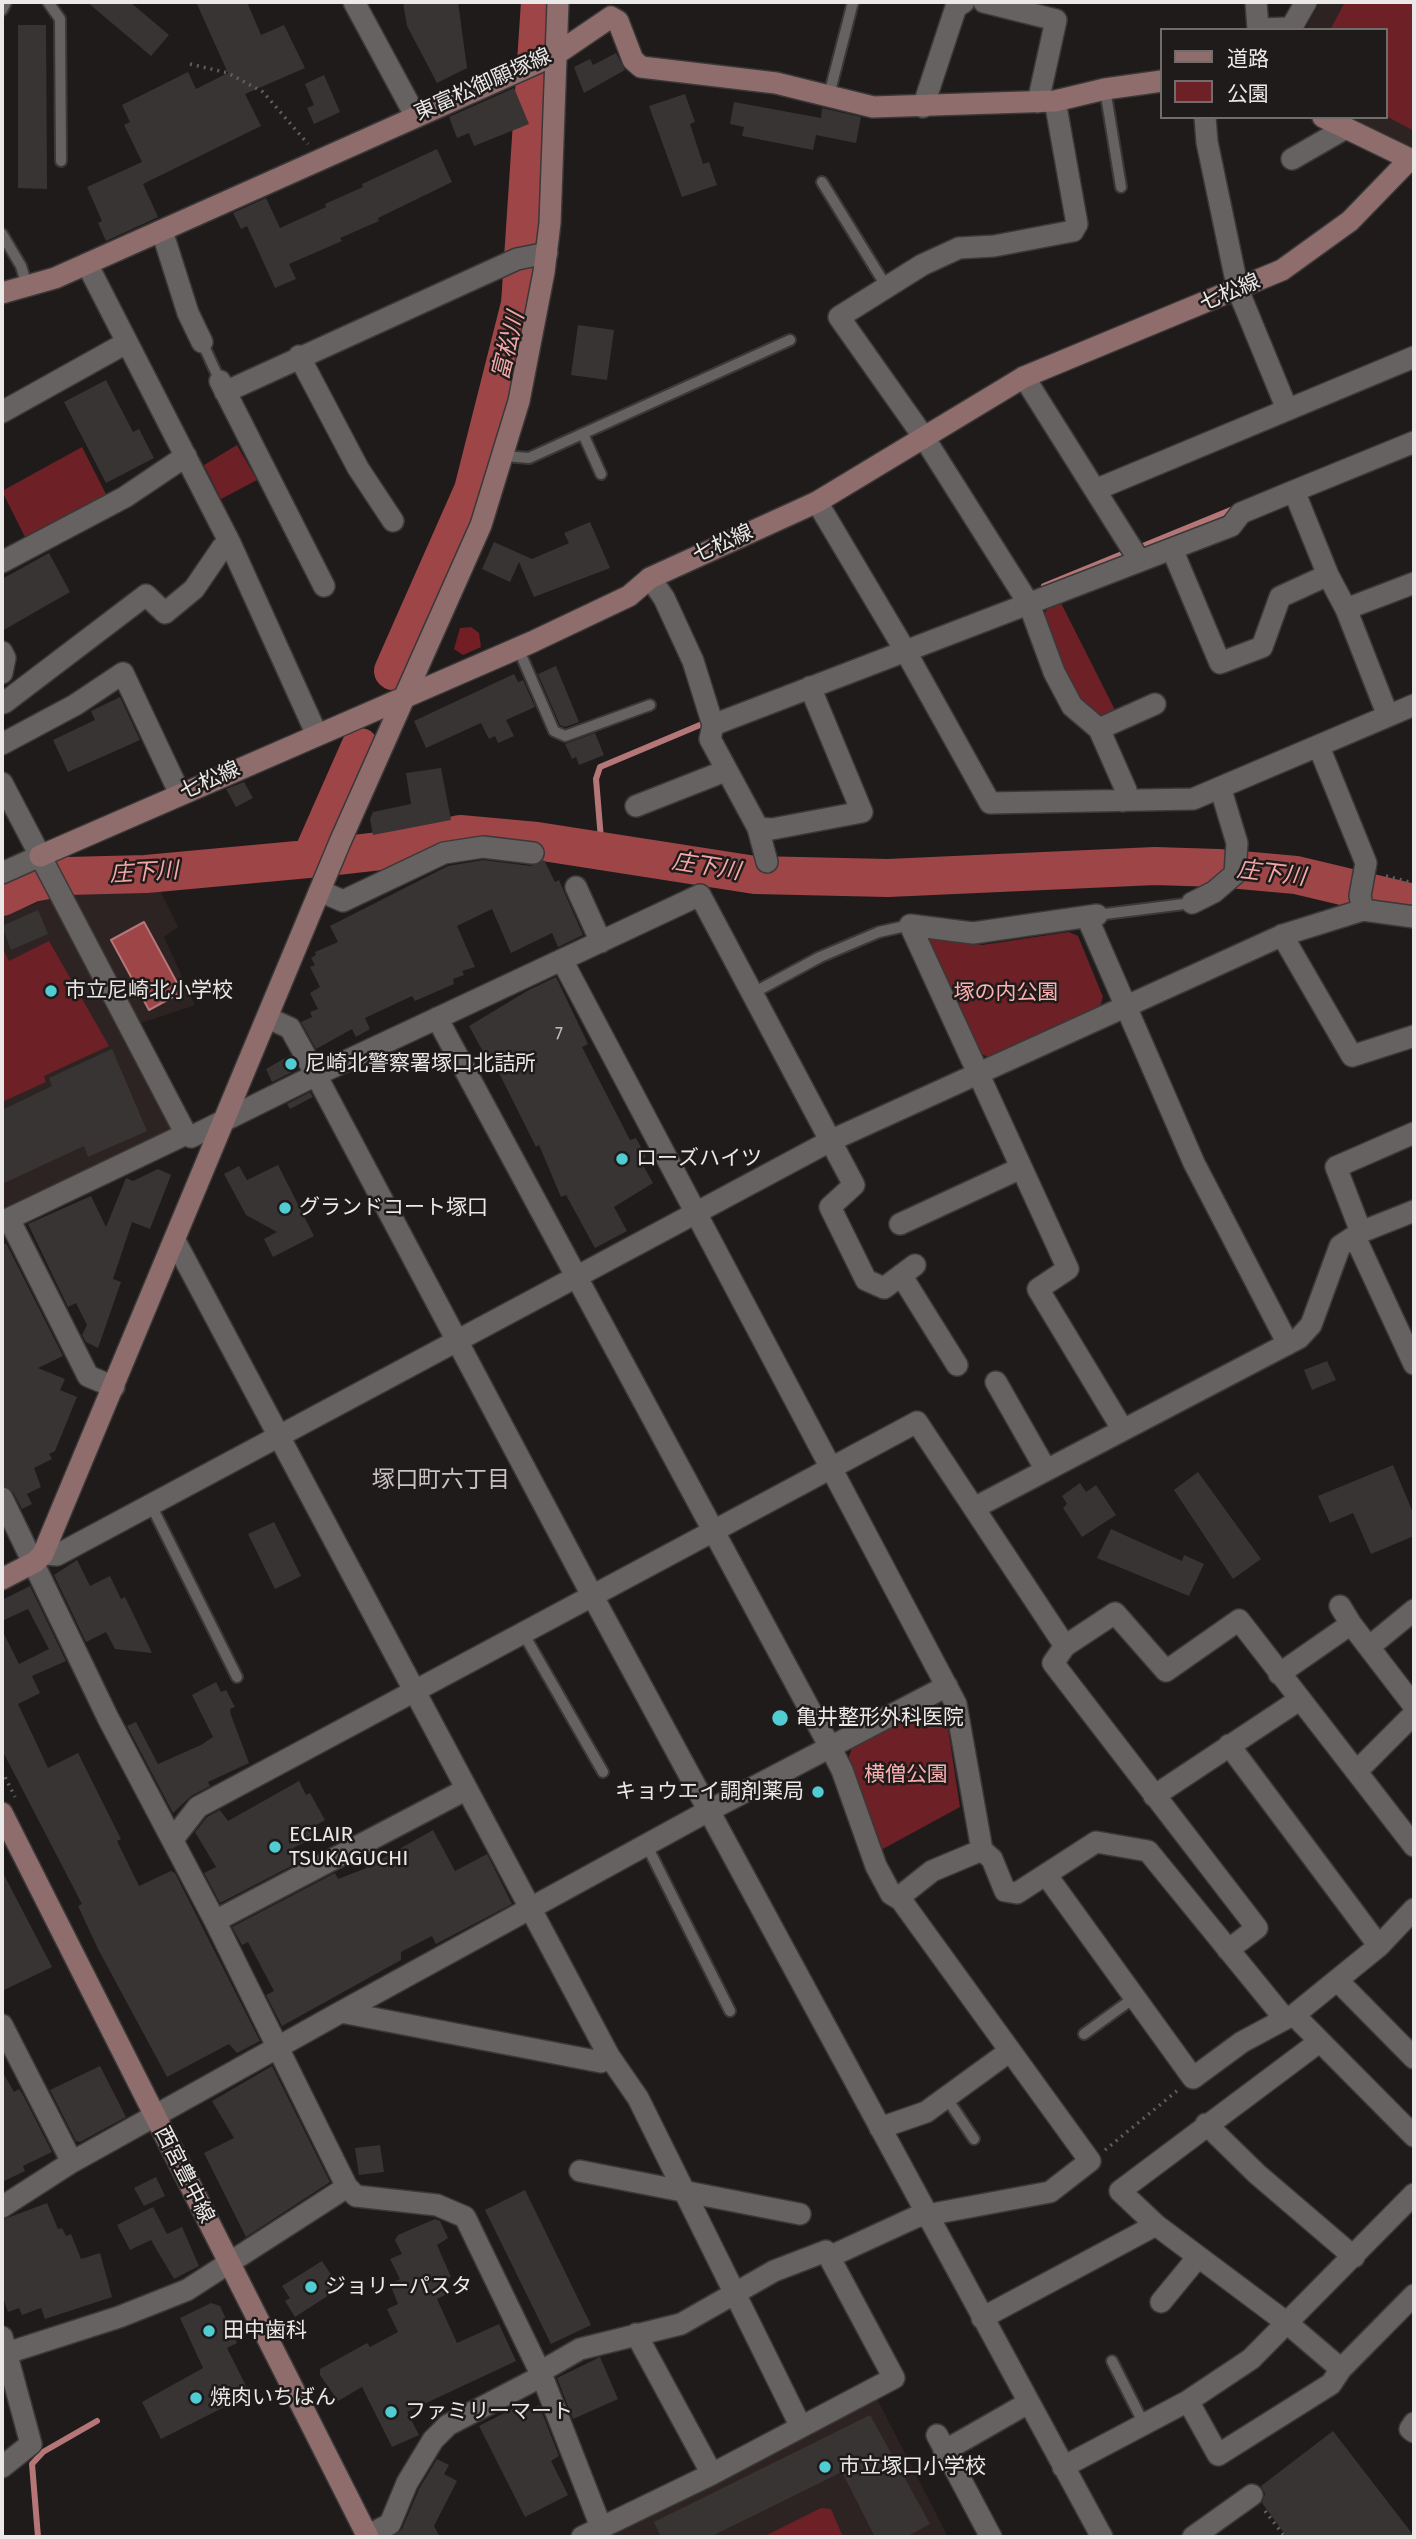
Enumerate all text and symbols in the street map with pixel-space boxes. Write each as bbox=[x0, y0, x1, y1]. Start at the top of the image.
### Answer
legend bbox=[1160, 28, 1388, 119]
street label: 東富松御願塚線 bbox=[411, 44, 555, 126]
text: 道路 bbox=[1227, 46, 1269, 72]
text: 公園 bbox=[1227, 81, 1269, 107]
street label: 七松線 bbox=[1196, 269, 1264, 317]
water label: 富松川 bbox=[487, 309, 531, 383]
street label: 七松線 bbox=[689, 520, 757, 568]
street label: 七松線 bbox=[176, 757, 244, 805]
water label: 庄下川 bbox=[670, 848, 742, 886]
water label: 庄下川 bbox=[1235, 856, 1307, 892]
water label: 庄下川 bbox=[109, 857, 179, 889]
place label: 市立尼崎北小学校 bbox=[65, 978, 233, 1004]
park label: 塚の内公園 bbox=[954, 980, 1058, 1006]
marker: 市立尼崎北小学校 bbox=[43, 983, 59, 999]
house number: 7 bbox=[555, 1024, 563, 1046]
place label: 尼崎北警察署塚口北詰所 bbox=[305, 1051, 536, 1077]
marker: 尼崎北警察署塚口北詰所 bbox=[283, 1056, 299, 1072]
place label: ローズハイツ bbox=[636, 1146, 762, 1172]
marker: ローズハイツ bbox=[614, 1151, 630, 1167]
place label: グランドコート塚口 bbox=[299, 1195, 488, 1221]
marker: グランドコート塚口 bbox=[277, 1200, 293, 1216]
district label: 塚口町六丁目 bbox=[372, 1467, 510, 1495]
place label: 亀井整形外科医院 bbox=[796, 1705, 964, 1731]
marker: 亀井整形外科医院 bbox=[770, 1708, 790, 1728]
park label: 横僧公園 bbox=[864, 1762, 948, 1788]
place label: キョウエイ調剤薬局 bbox=[615, 1779, 804, 1805]
marker: キョウエイ調剤薬局 bbox=[810, 1784, 826, 1800]
place label: ECLAIR TSUKAGUCHI bbox=[289, 1822, 408, 1872]
marker: ECLAIR TSUKAGUCHI bbox=[267, 1839, 283, 1855]
street label: 西宮豊中線 bbox=[149, 2123, 219, 2227]
place label: ジョリーパスタ bbox=[325, 2274, 472, 2300]
marker: ジョリーパスタ bbox=[303, 2279, 319, 2295]
place label: 田中歯科 bbox=[223, 2318, 307, 2344]
marker: 田中歯科 bbox=[201, 2323, 217, 2339]
place label: 焼肉いちばん bbox=[210, 2385, 336, 2411]
marker: 焼肉いちばん bbox=[188, 2390, 204, 2406]
place label: ファミリーマート bbox=[405, 2399, 573, 2425]
marker: ファミリーマート bbox=[383, 2404, 399, 2420]
place label: 市立塚口小学校 bbox=[839, 2454, 986, 2480]
marker: 市立塚口小学校 bbox=[817, 2459, 833, 2475]

